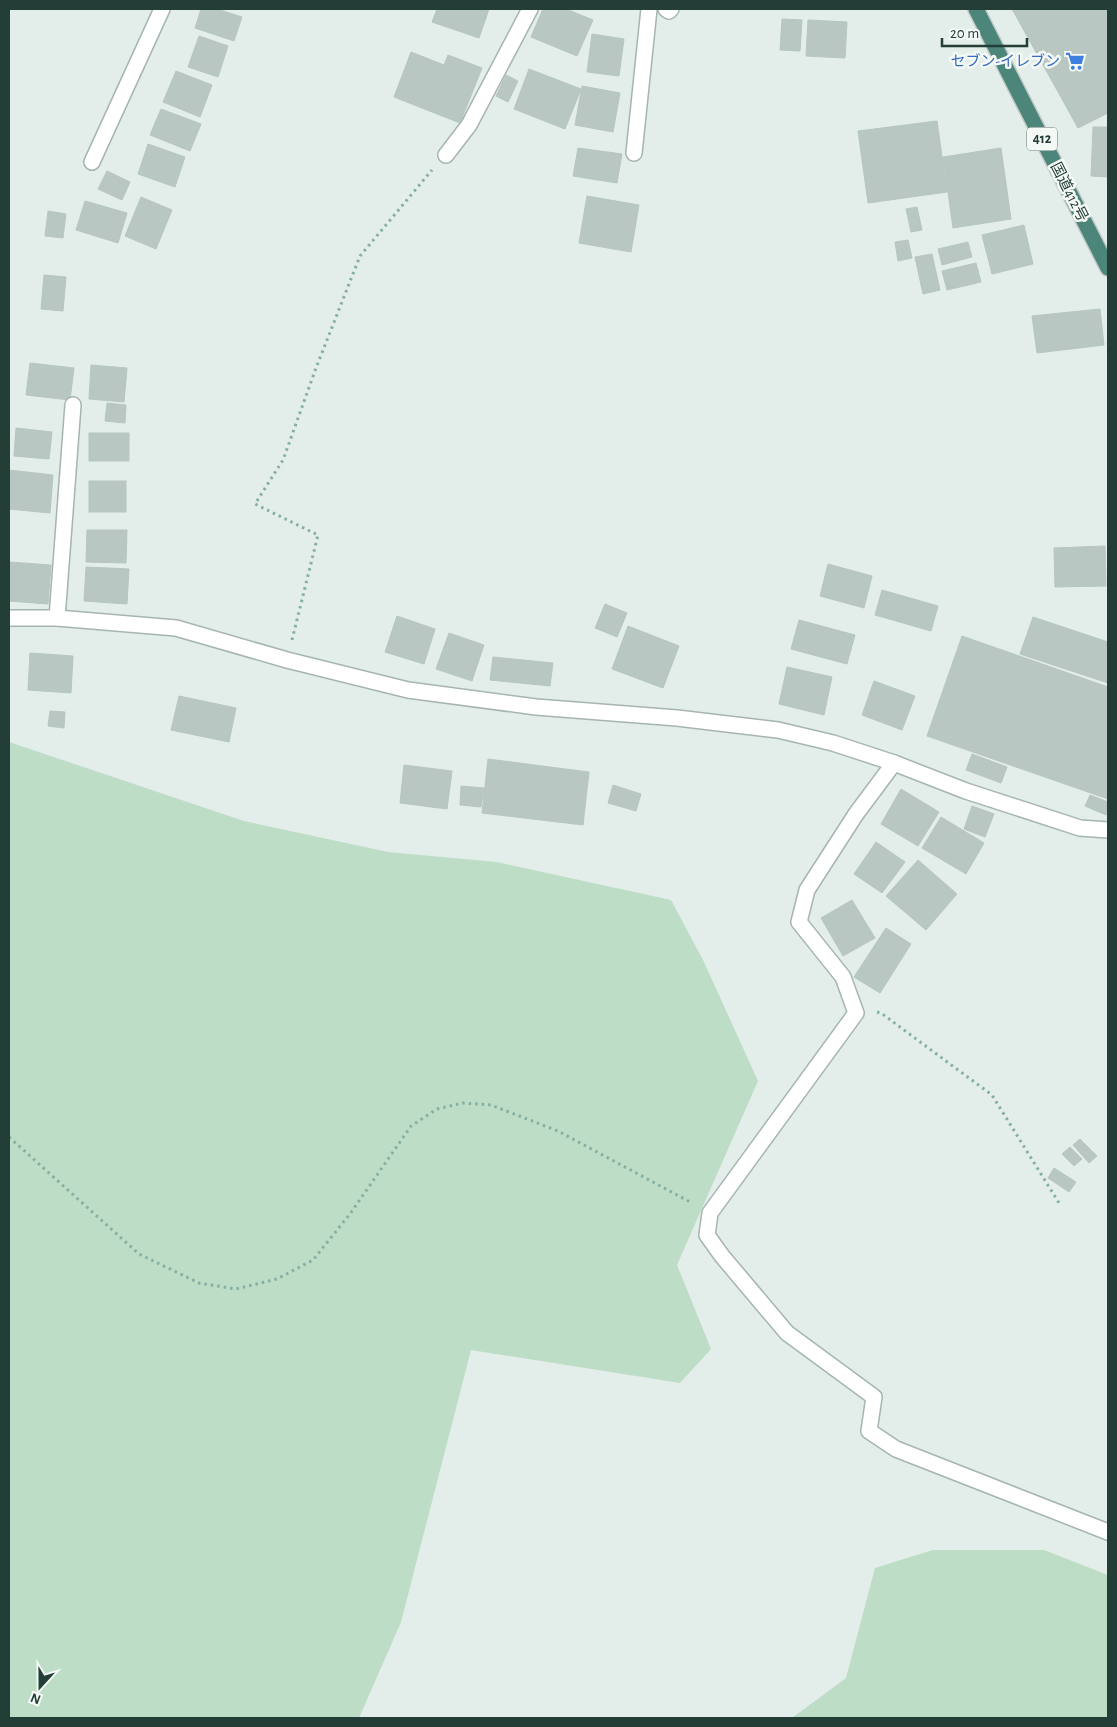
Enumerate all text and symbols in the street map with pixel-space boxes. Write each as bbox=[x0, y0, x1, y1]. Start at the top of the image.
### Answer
scale bar bbox=[942, 15, 1027, 47]
text: 20 m bbox=[950, 26, 979, 41]
supermarket icon: セブン-イレブン bbox=[1064, 50, 1086, 72]
place label: セブン-イレブン bbox=[950, 53, 1060, 69]
road number: 412 bbox=[1027, 128, 1057, 150]
street label: 国道412号 bbox=[1048, 160, 1091, 224]
north arrow bbox=[15, 1662, 65, 1712]
text: N bbox=[29, 1690, 43, 1706]

